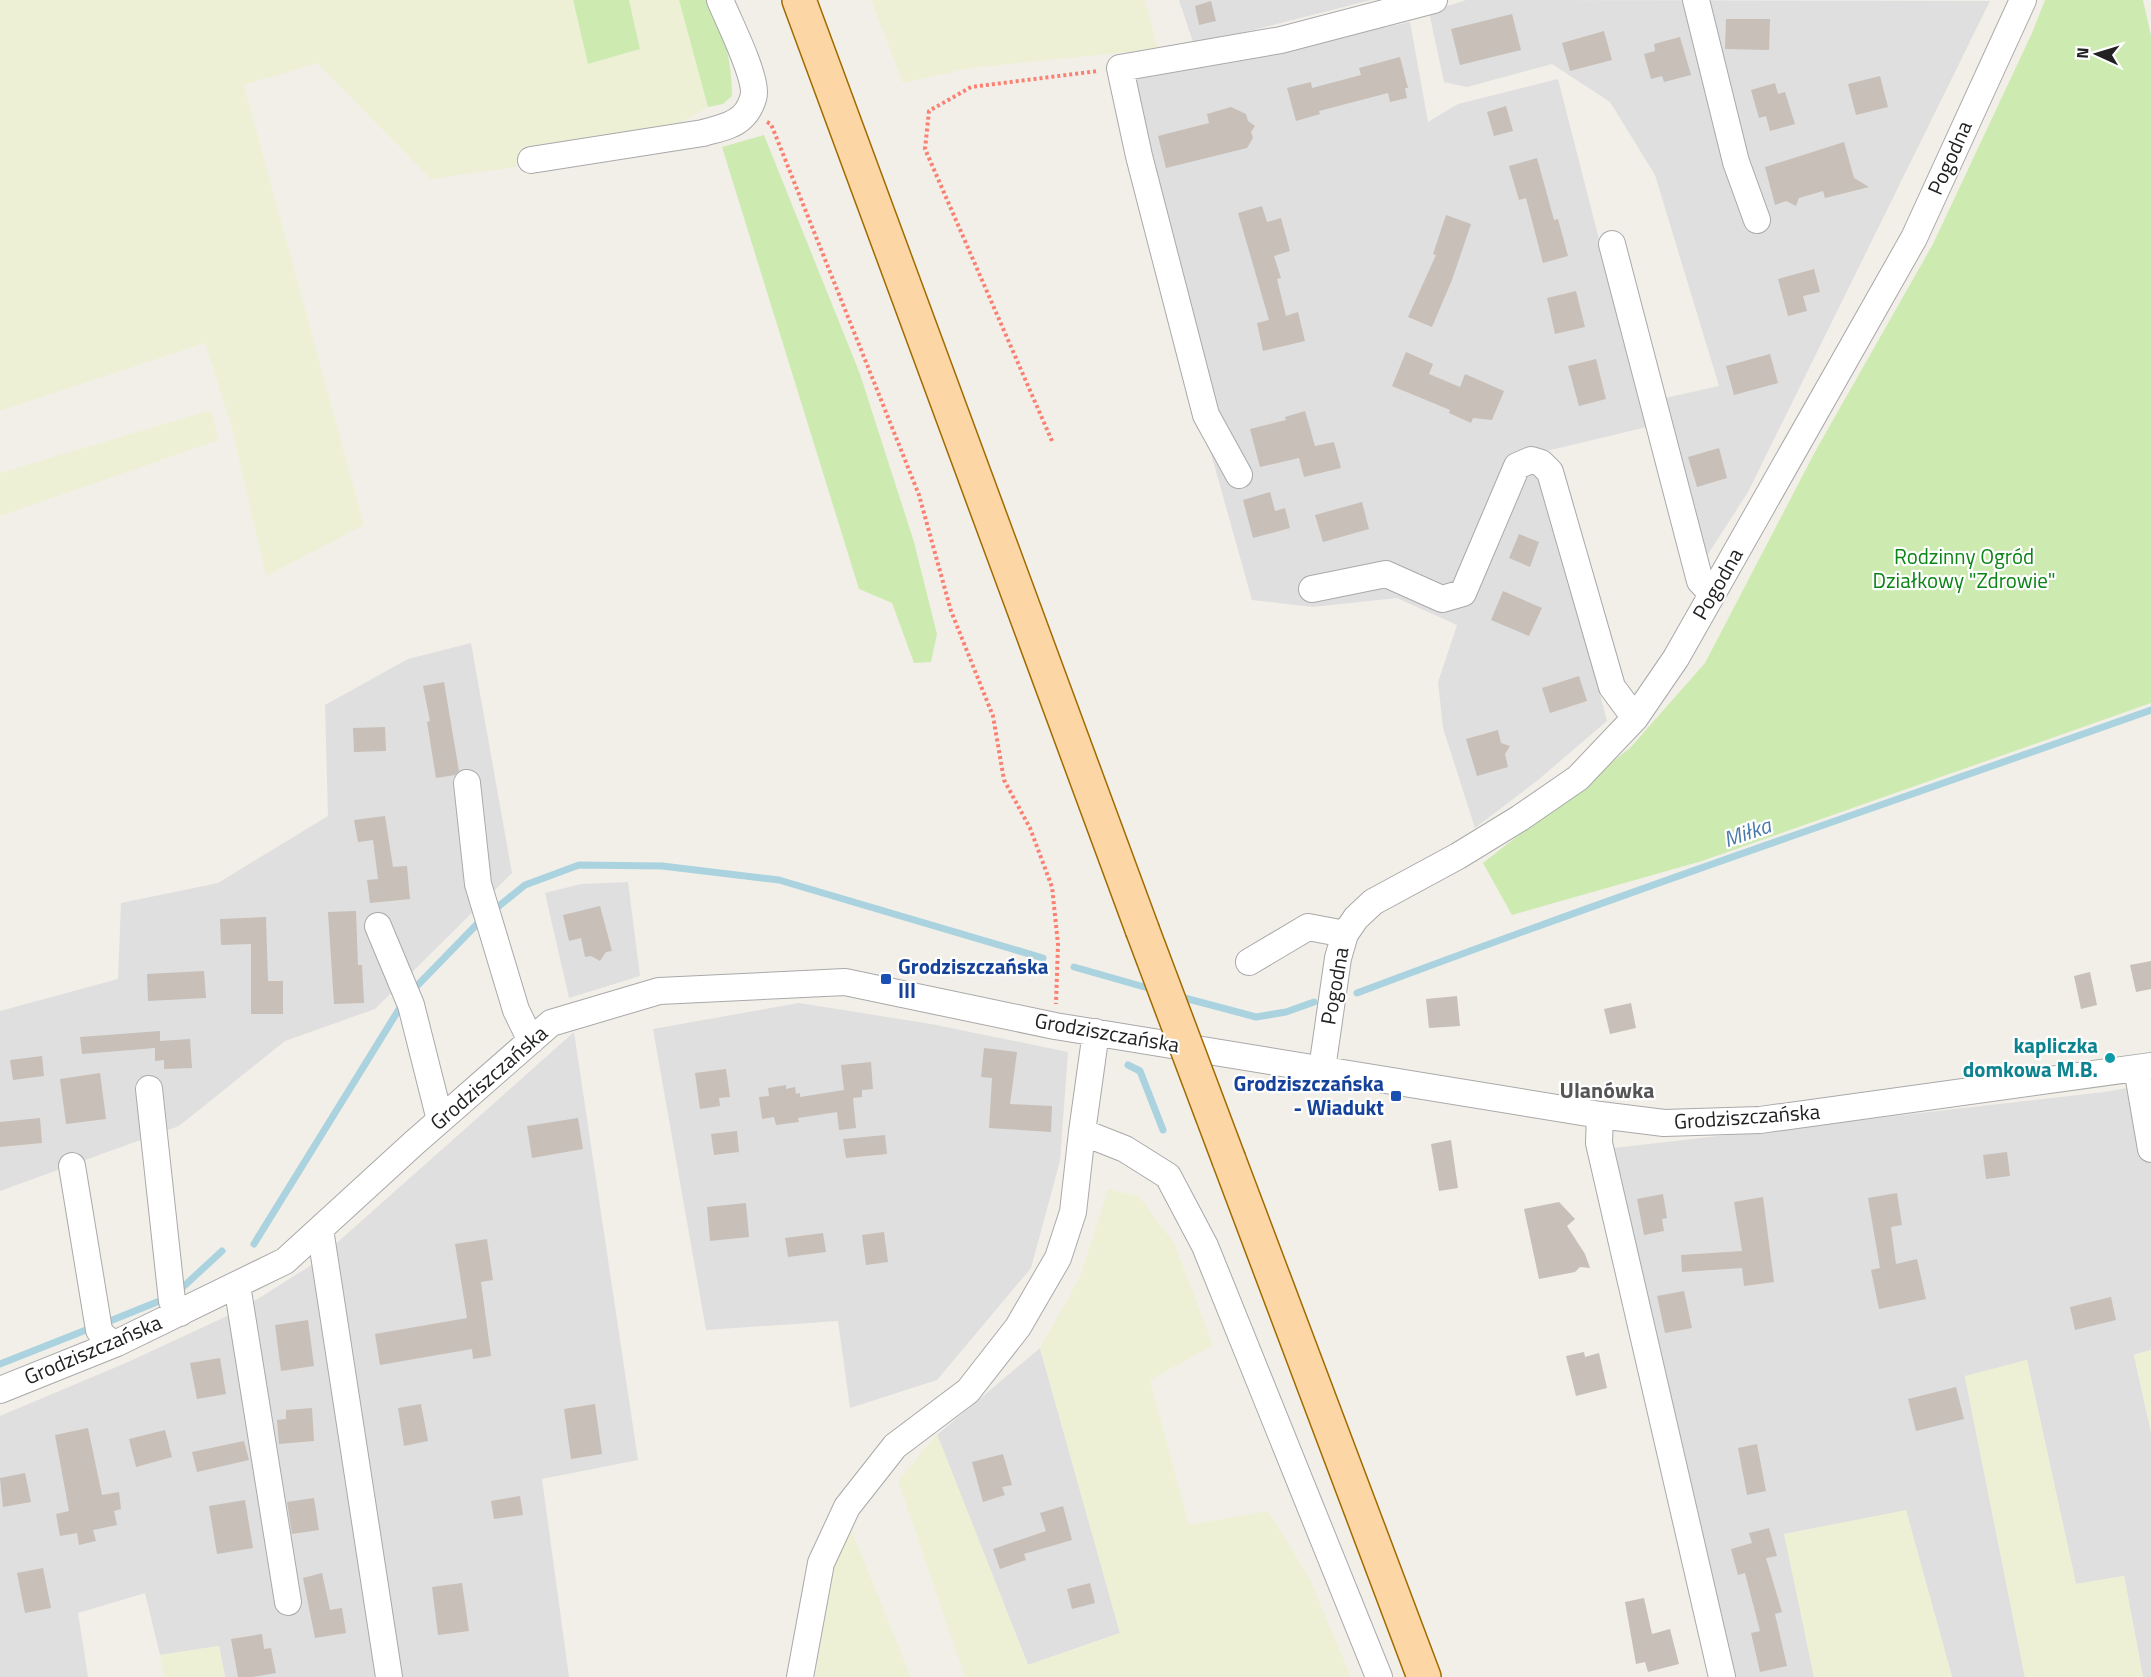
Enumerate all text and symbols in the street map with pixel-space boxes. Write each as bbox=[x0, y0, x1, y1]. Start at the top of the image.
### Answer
north arrow bbox=[2067, 24, 2127, 84]
text: N bbox=[2070, 47, 2094, 59]
street label: Pogodna bbox=[1919, 115, 1980, 200]
park label: Rodzinny Ogród Działkowy "Zdrowie" bbox=[1872, 540, 2056, 596]
street label: Pogodna bbox=[1684, 541, 1751, 625]
water label: Miłka bbox=[1719, 807, 1777, 856]
street label: Pogodna bbox=[1311, 944, 1357, 1027]
place label: Grodziszczańska III bbox=[898, 950, 1049, 1006]
marker: Grodziszczańska III bbox=[879, 972, 893, 986]
street label: Grodziszczańska bbox=[1032, 1004, 1183, 1061]
street label: Grodziszczańska bbox=[423, 1017, 554, 1137]
place label: kapliczka domkowa M.B. bbox=[1963, 1029, 2098, 1085]
marker: kapliczka domkowa M.B. bbox=[2103, 1051, 2117, 1065]
place label: Grodziszczańska - Wiadukt bbox=[1234, 1067, 1384, 1123]
district label: Ulanówka bbox=[1560, 1073, 1655, 1107]
marker: Grodziszczańska - Wiadukt bbox=[1389, 1089, 1403, 1103]
street label: Grodziszczańska bbox=[1673, 1095, 1822, 1137]
street label: Grodziszczańska bbox=[19, 1306, 167, 1392]

